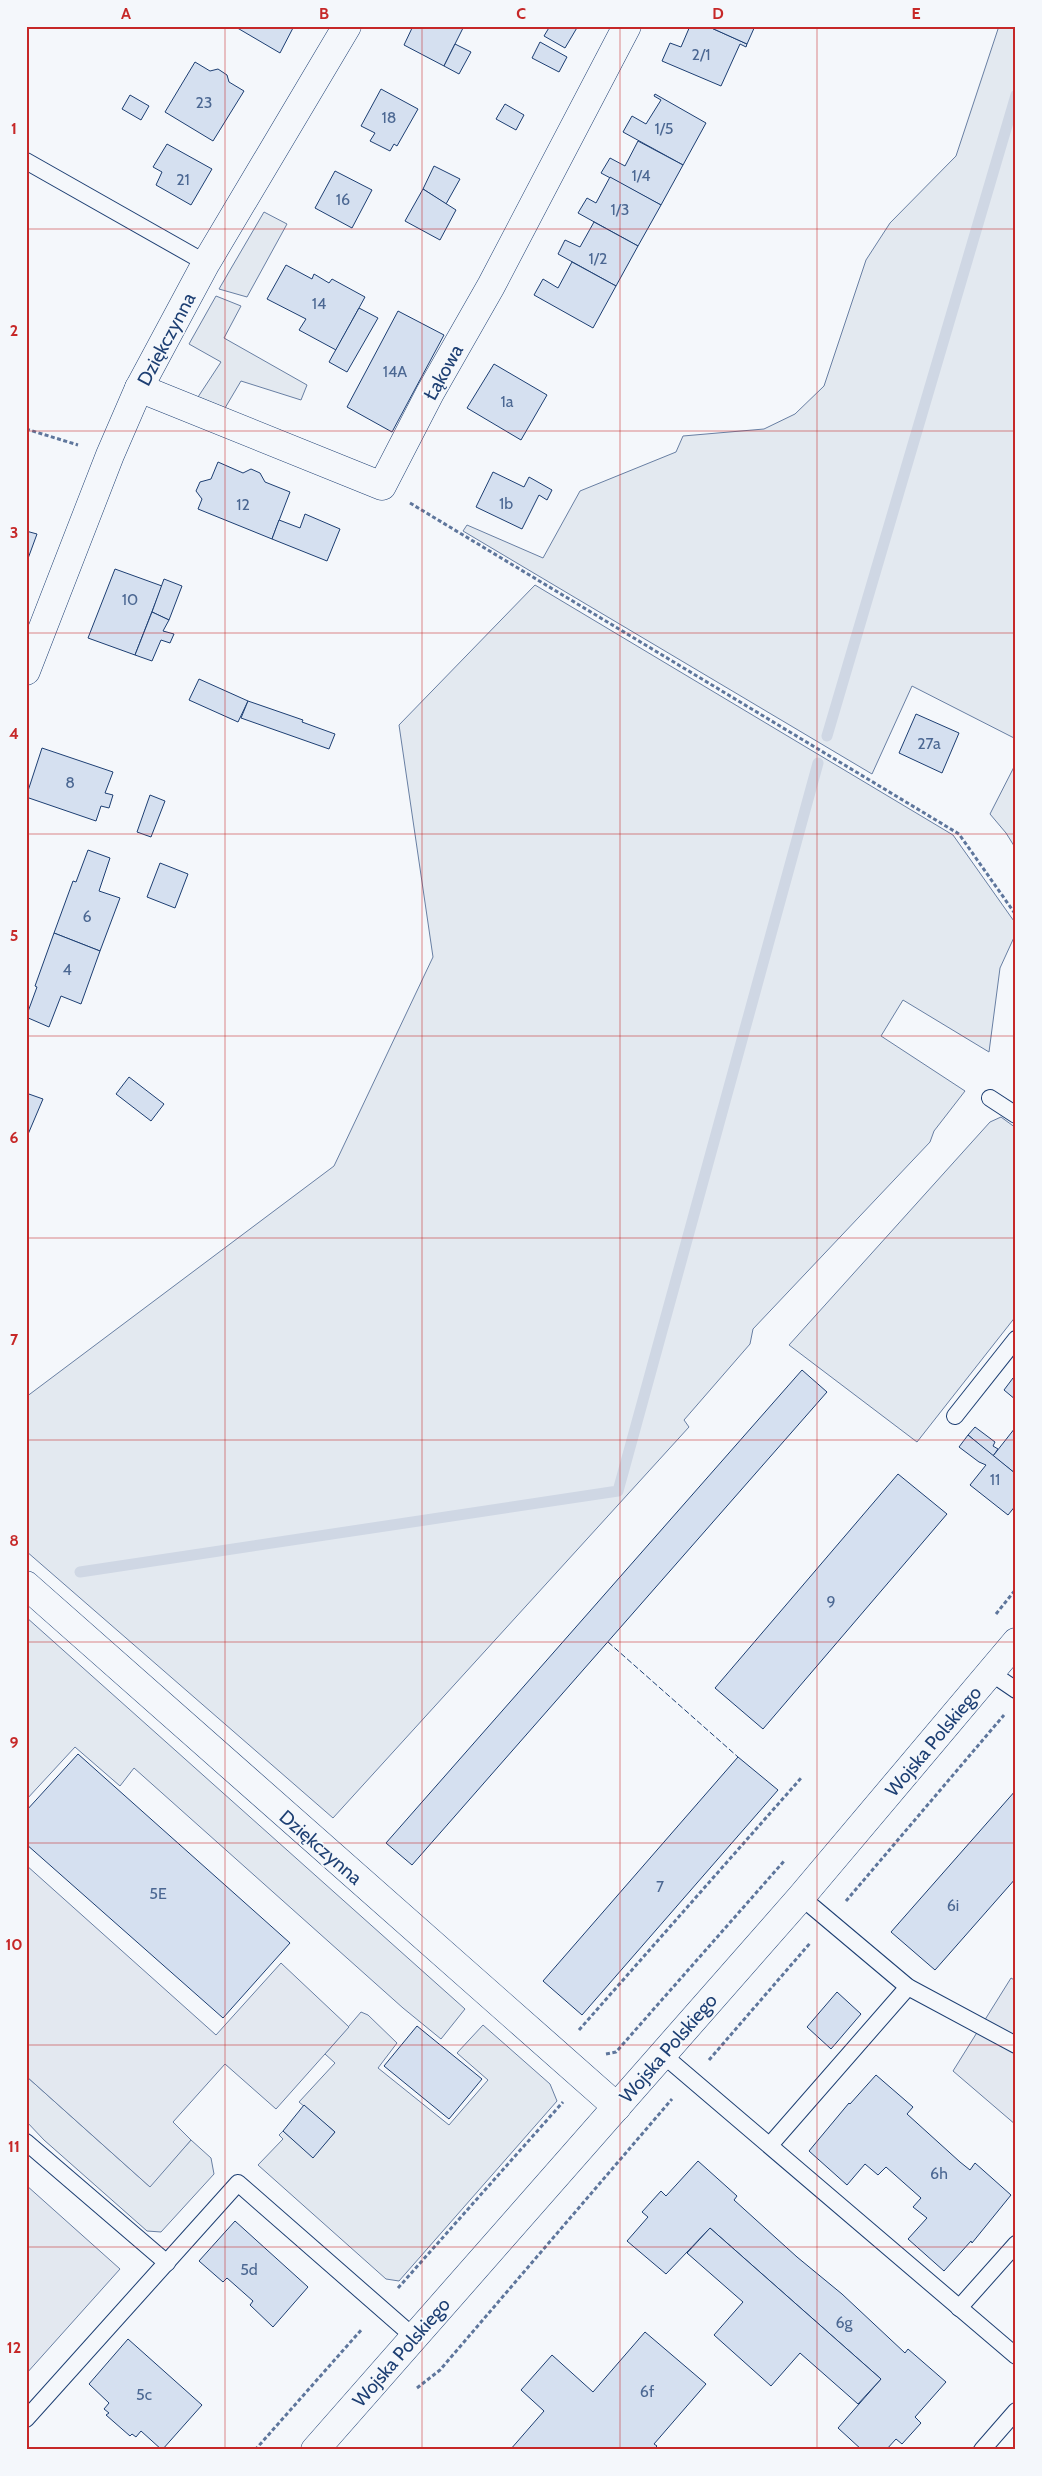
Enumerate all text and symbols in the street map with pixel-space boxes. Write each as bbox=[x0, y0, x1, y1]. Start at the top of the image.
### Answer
text: A bbox=[121, 4, 131, 23]
text: B bbox=[319, 4, 329, 23]
text: C bbox=[516, 4, 526, 23]
text: D bbox=[712, 4, 724, 23]
text: E bbox=[911, 4, 921, 23]
house number: 2/1 bbox=[692, 45, 710, 64]
house number: 23 bbox=[195, 93, 213, 112]
house number: 18 bbox=[382, 108, 396, 127]
text: 1 bbox=[11, 119, 17, 138]
house number: 1/5 bbox=[654, 119, 674, 138]
house number: 1/4 bbox=[631, 166, 651, 185]
house number: 21 bbox=[176, 170, 190, 189]
house number: 16 bbox=[336, 190, 350, 209]
house number: 1/3 bbox=[610, 200, 630, 219]
house number: 1/2 bbox=[589, 249, 607, 268]
street label: Dziękczynna bbox=[132, 289, 201, 390]
house number: 14 bbox=[312, 294, 326, 313]
text: 2 bbox=[10, 321, 18, 340]
street label: Łąkowa bbox=[419, 340, 468, 404]
house number: 14A bbox=[383, 362, 407, 381]
house number: 1a bbox=[501, 392, 514, 411]
house number: 1b bbox=[499, 494, 513, 513]
house number: 12 bbox=[236, 495, 250, 514]
text: 3 bbox=[10, 523, 18, 542]
house number: 10 bbox=[122, 590, 138, 609]
text: 4 bbox=[9, 724, 19, 743]
house number: 27a bbox=[917, 734, 941, 753]
house number: 8 bbox=[65, 773, 75, 792]
house number: 6 bbox=[82, 907, 92, 926]
text: 5 bbox=[10, 926, 18, 945]
house number: 4 bbox=[62, 960, 72, 979]
text: 6 bbox=[10, 1128, 19, 1147]
text: 7 bbox=[10, 1330, 19, 1349]
house number: 11 bbox=[990, 1470, 1000, 1489]
text: 8 bbox=[9, 1531, 19, 1550]
house number: 9 bbox=[826, 1592, 836, 1611]
street label: Wojska Polskiego bbox=[881, 1681, 986, 1801]
text: 9 bbox=[10, 1733, 19, 1752]
street label: Dziękczynna bbox=[275, 1805, 367, 1890]
house number: 7 bbox=[656, 1877, 664, 1896]
house number: 5E bbox=[149, 1884, 167, 1903]
house number: 6i bbox=[947, 1896, 959, 1915]
text: 10 bbox=[5, 1935, 23, 1954]
street label: Wojska Polskiego bbox=[615, 1989, 722, 2108]
text: 11 bbox=[8, 2137, 20, 2156]
house number: 6h bbox=[930, 2164, 948, 2183]
house number: 5d bbox=[240, 2260, 258, 2279]
street label: Wojska Polskiego bbox=[348, 2293, 455, 2412]
house number: 6g bbox=[835, 2313, 854, 2332]
text: 12 bbox=[7, 2338, 21, 2357]
house number: 6f bbox=[640, 2382, 655, 2401]
house number: 5c bbox=[136, 2385, 152, 2404]

